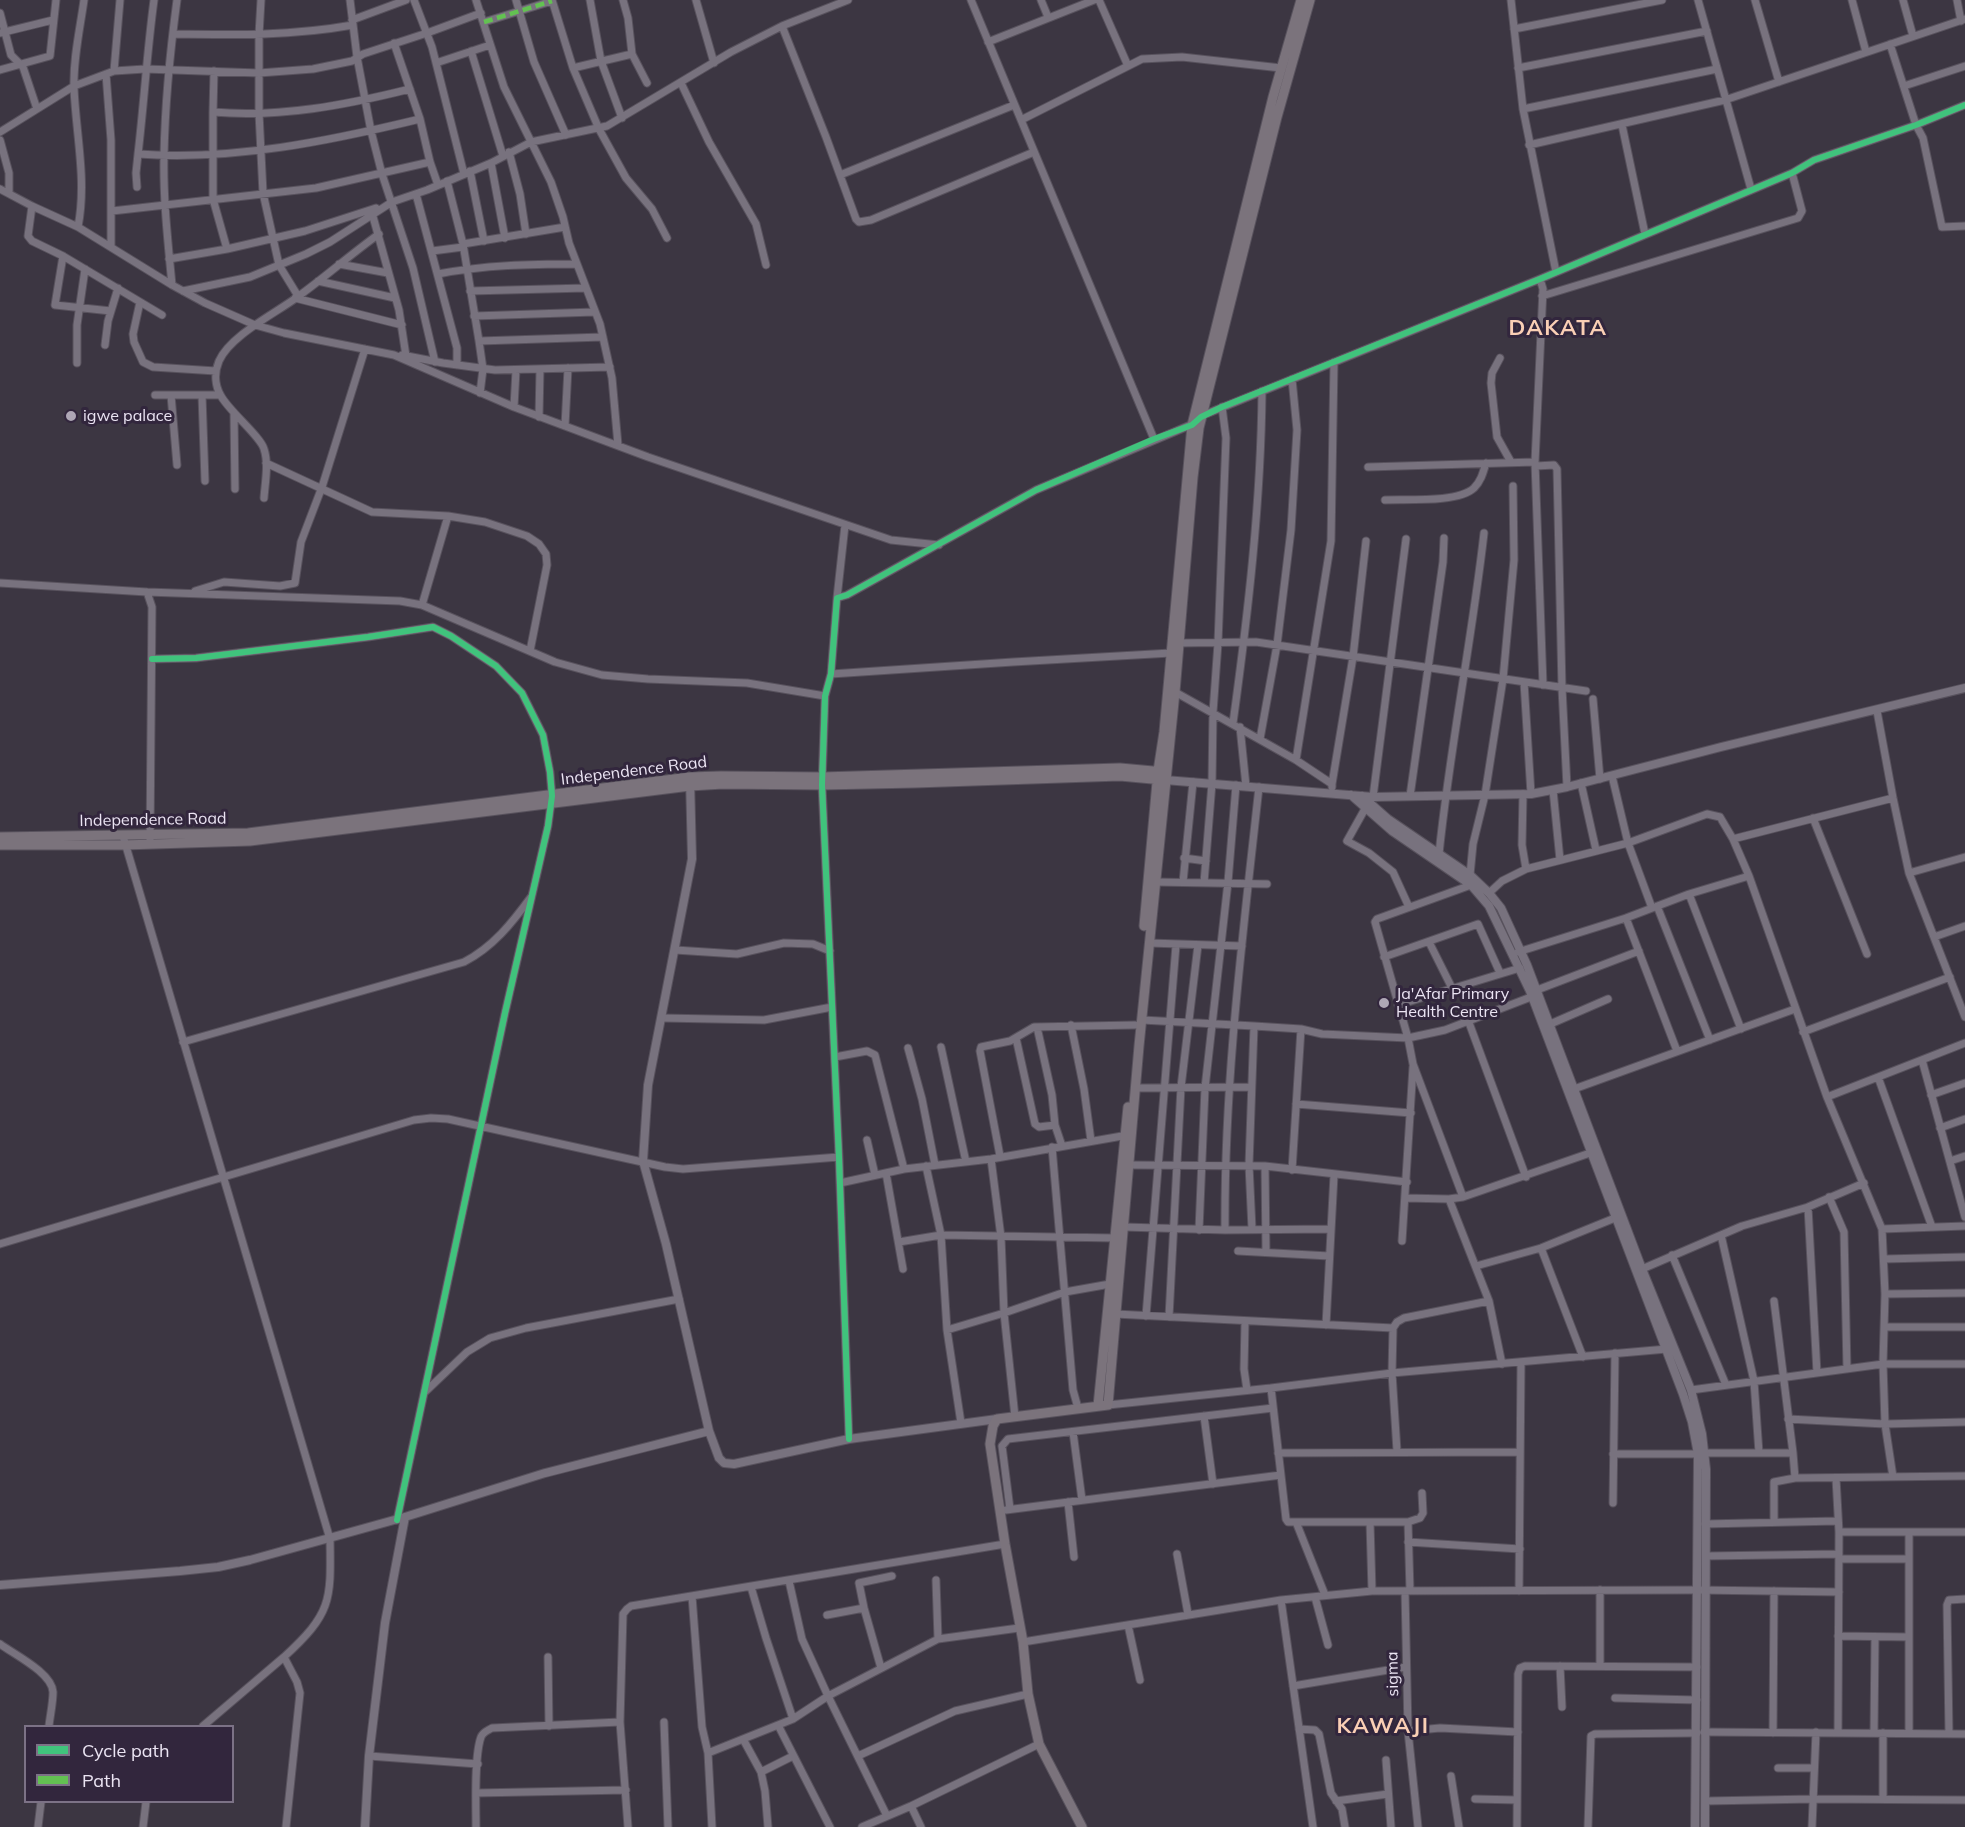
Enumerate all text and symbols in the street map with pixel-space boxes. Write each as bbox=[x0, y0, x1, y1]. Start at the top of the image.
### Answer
district label: DAKATA bbox=[1508, 315, 1608, 341]
place label: igwe palace bbox=[83, 406, 172, 426]
marker: igwe palace bbox=[64, 409, 78, 423]
street label: Independence Road bbox=[560, 753, 708, 789]
street label: Independence Road bbox=[79, 809, 227, 831]
place label: Ja'Afar Primary Health Centre bbox=[1396, 984, 1509, 1022]
marker: Ja'Afar Primary Health Centre bbox=[1377, 996, 1391, 1010]
street label: sigma bbox=[1383, 1651, 1403, 1697]
district label: KAWAJI bbox=[1337, 1713, 1429, 1739]
legend bbox=[24, 1725, 234, 1803]
text: Cycle path bbox=[82, 1739, 169, 1762]
text: Path bbox=[82, 1769, 121, 1792]

